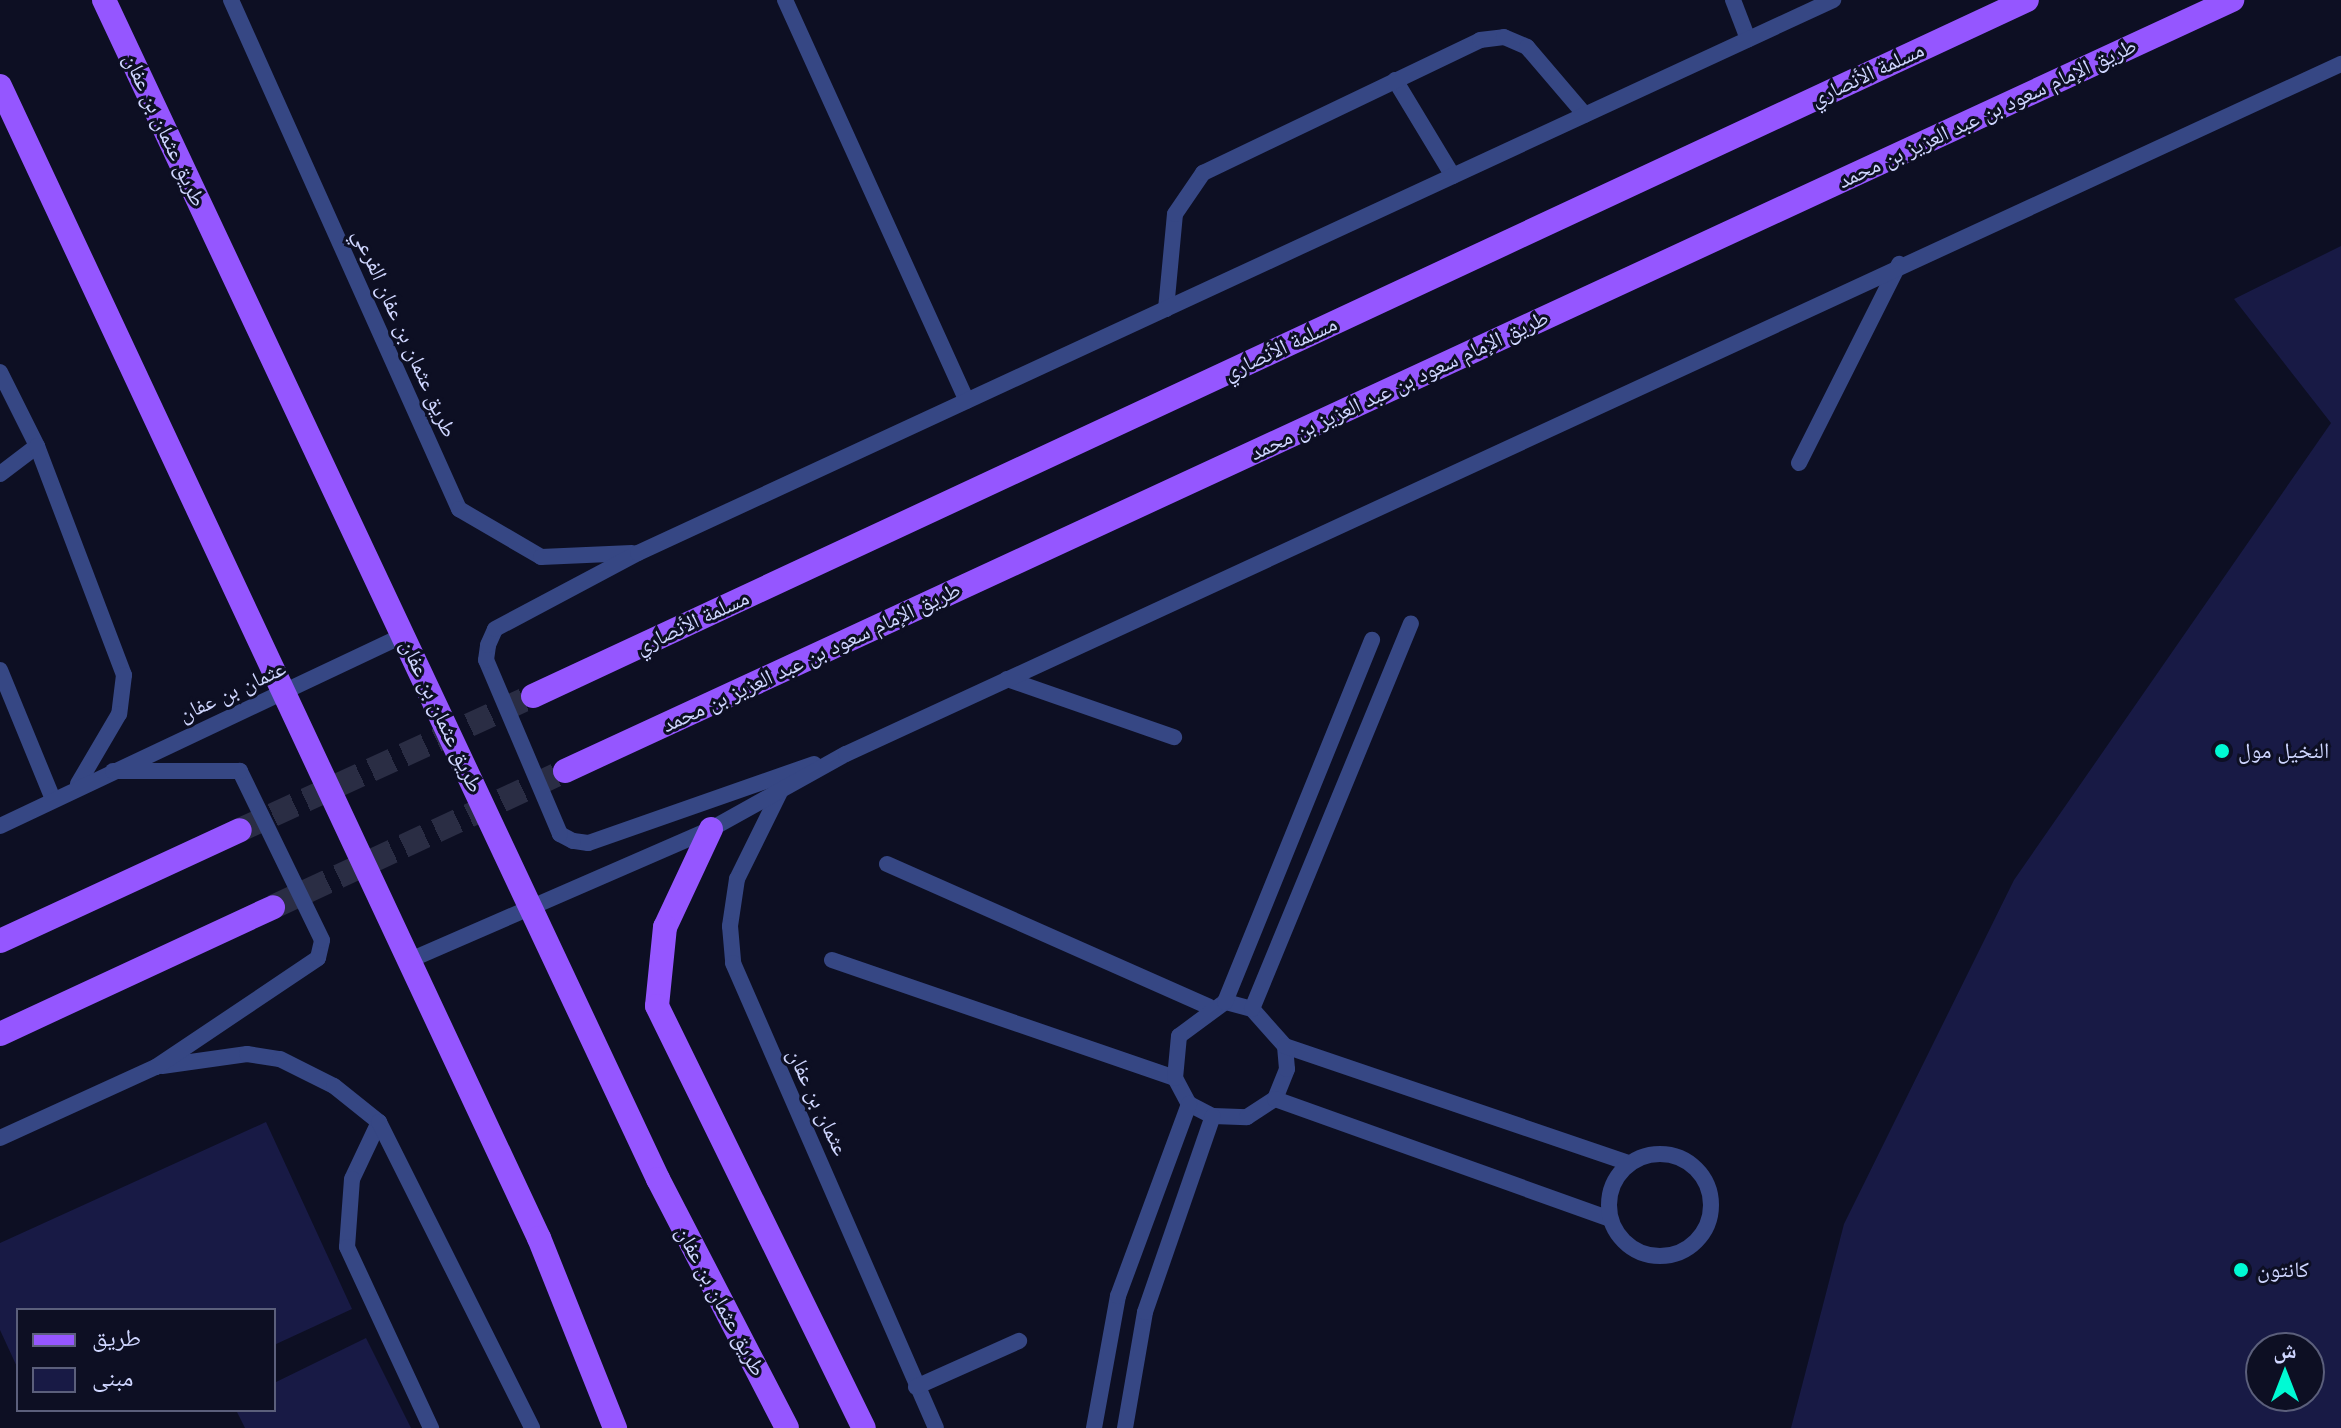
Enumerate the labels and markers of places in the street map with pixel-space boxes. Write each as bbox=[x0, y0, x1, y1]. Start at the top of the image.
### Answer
place label: النخيل مول bbox=[2238, 738, 2329, 764]
marker: النخيل مول bbox=[2213, 742, 2231, 760]
place label: كانتون bbox=[2257, 1257, 2309, 1283]
marker: كانتون bbox=[2232, 1261, 2250, 1279]

